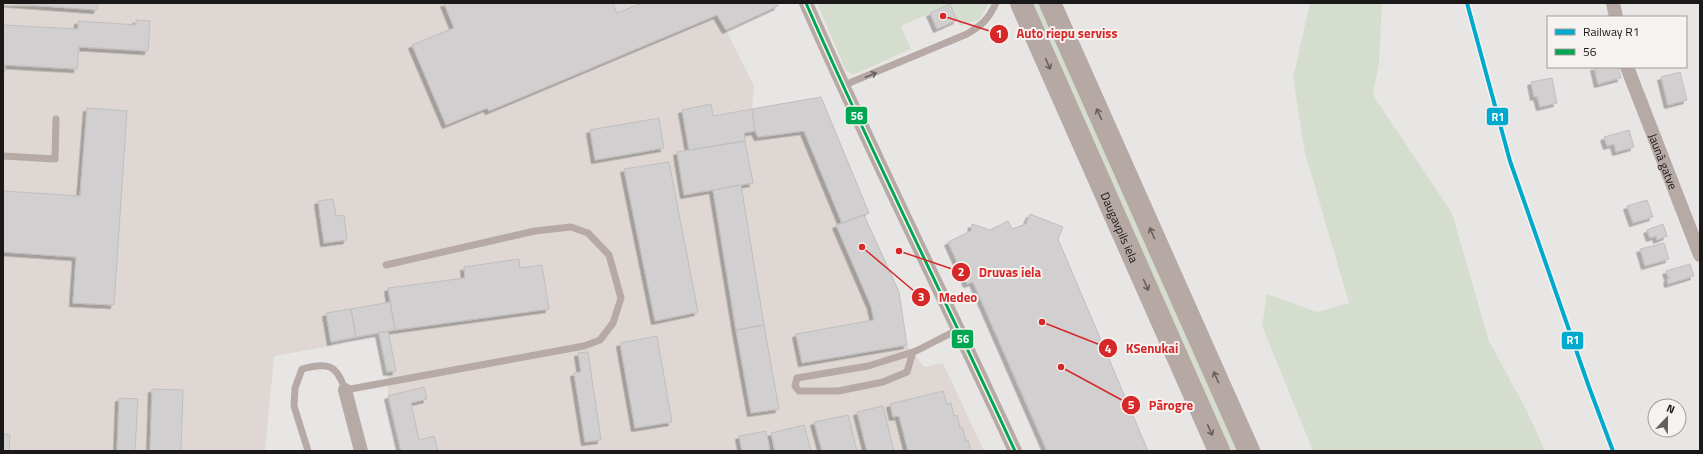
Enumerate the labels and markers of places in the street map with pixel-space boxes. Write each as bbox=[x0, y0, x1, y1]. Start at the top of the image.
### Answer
callout: Auto riepu serviss bbox=[989, 21, 1126, 46]
callout: Druvas iela bbox=[951, 260, 1049, 285]
callout: Medeo bbox=[911, 285, 986, 310]
callout: KSenukai bbox=[1098, 336, 1187, 361]
callout: Pārogre bbox=[1121, 393, 1201, 418]

